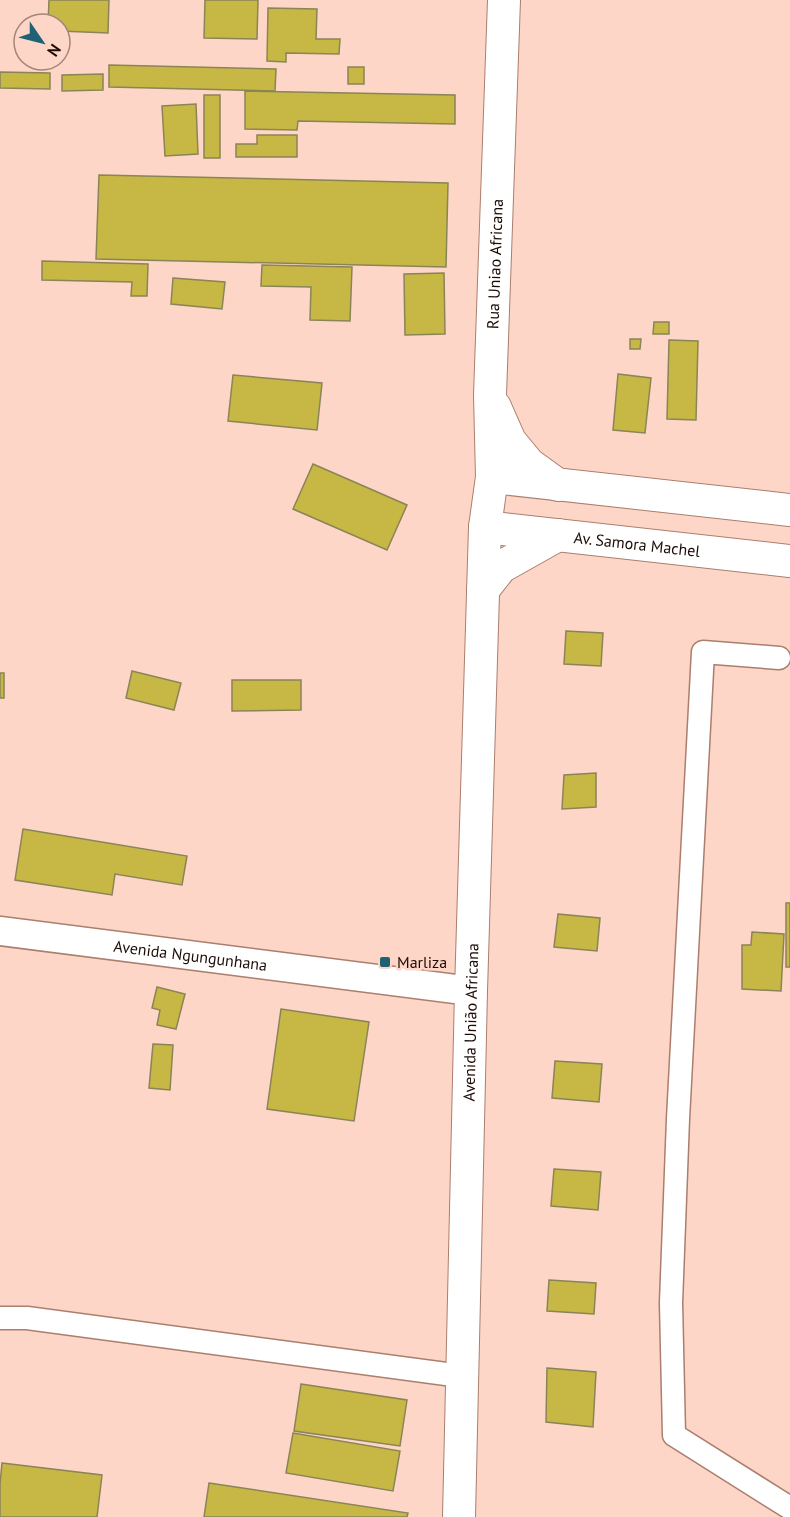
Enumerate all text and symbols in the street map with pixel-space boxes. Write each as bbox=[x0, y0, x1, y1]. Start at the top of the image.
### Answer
north arrow bbox=[12, 12, 72, 72]
text: N bbox=[43, 41, 65, 61]
street label: Rua Uniao Africana bbox=[482, 199, 507, 329]
street label: Av. Samora Machel bbox=[573, 527, 702, 561]
street label: Avenida Ngungunhana bbox=[113, 936, 268, 975]
street label: Avenida União Africana bbox=[458, 943, 482, 1101]
place label: Marliza bbox=[397, 952, 447, 972]
marker: Marliza bbox=[378, 955, 392, 969]

